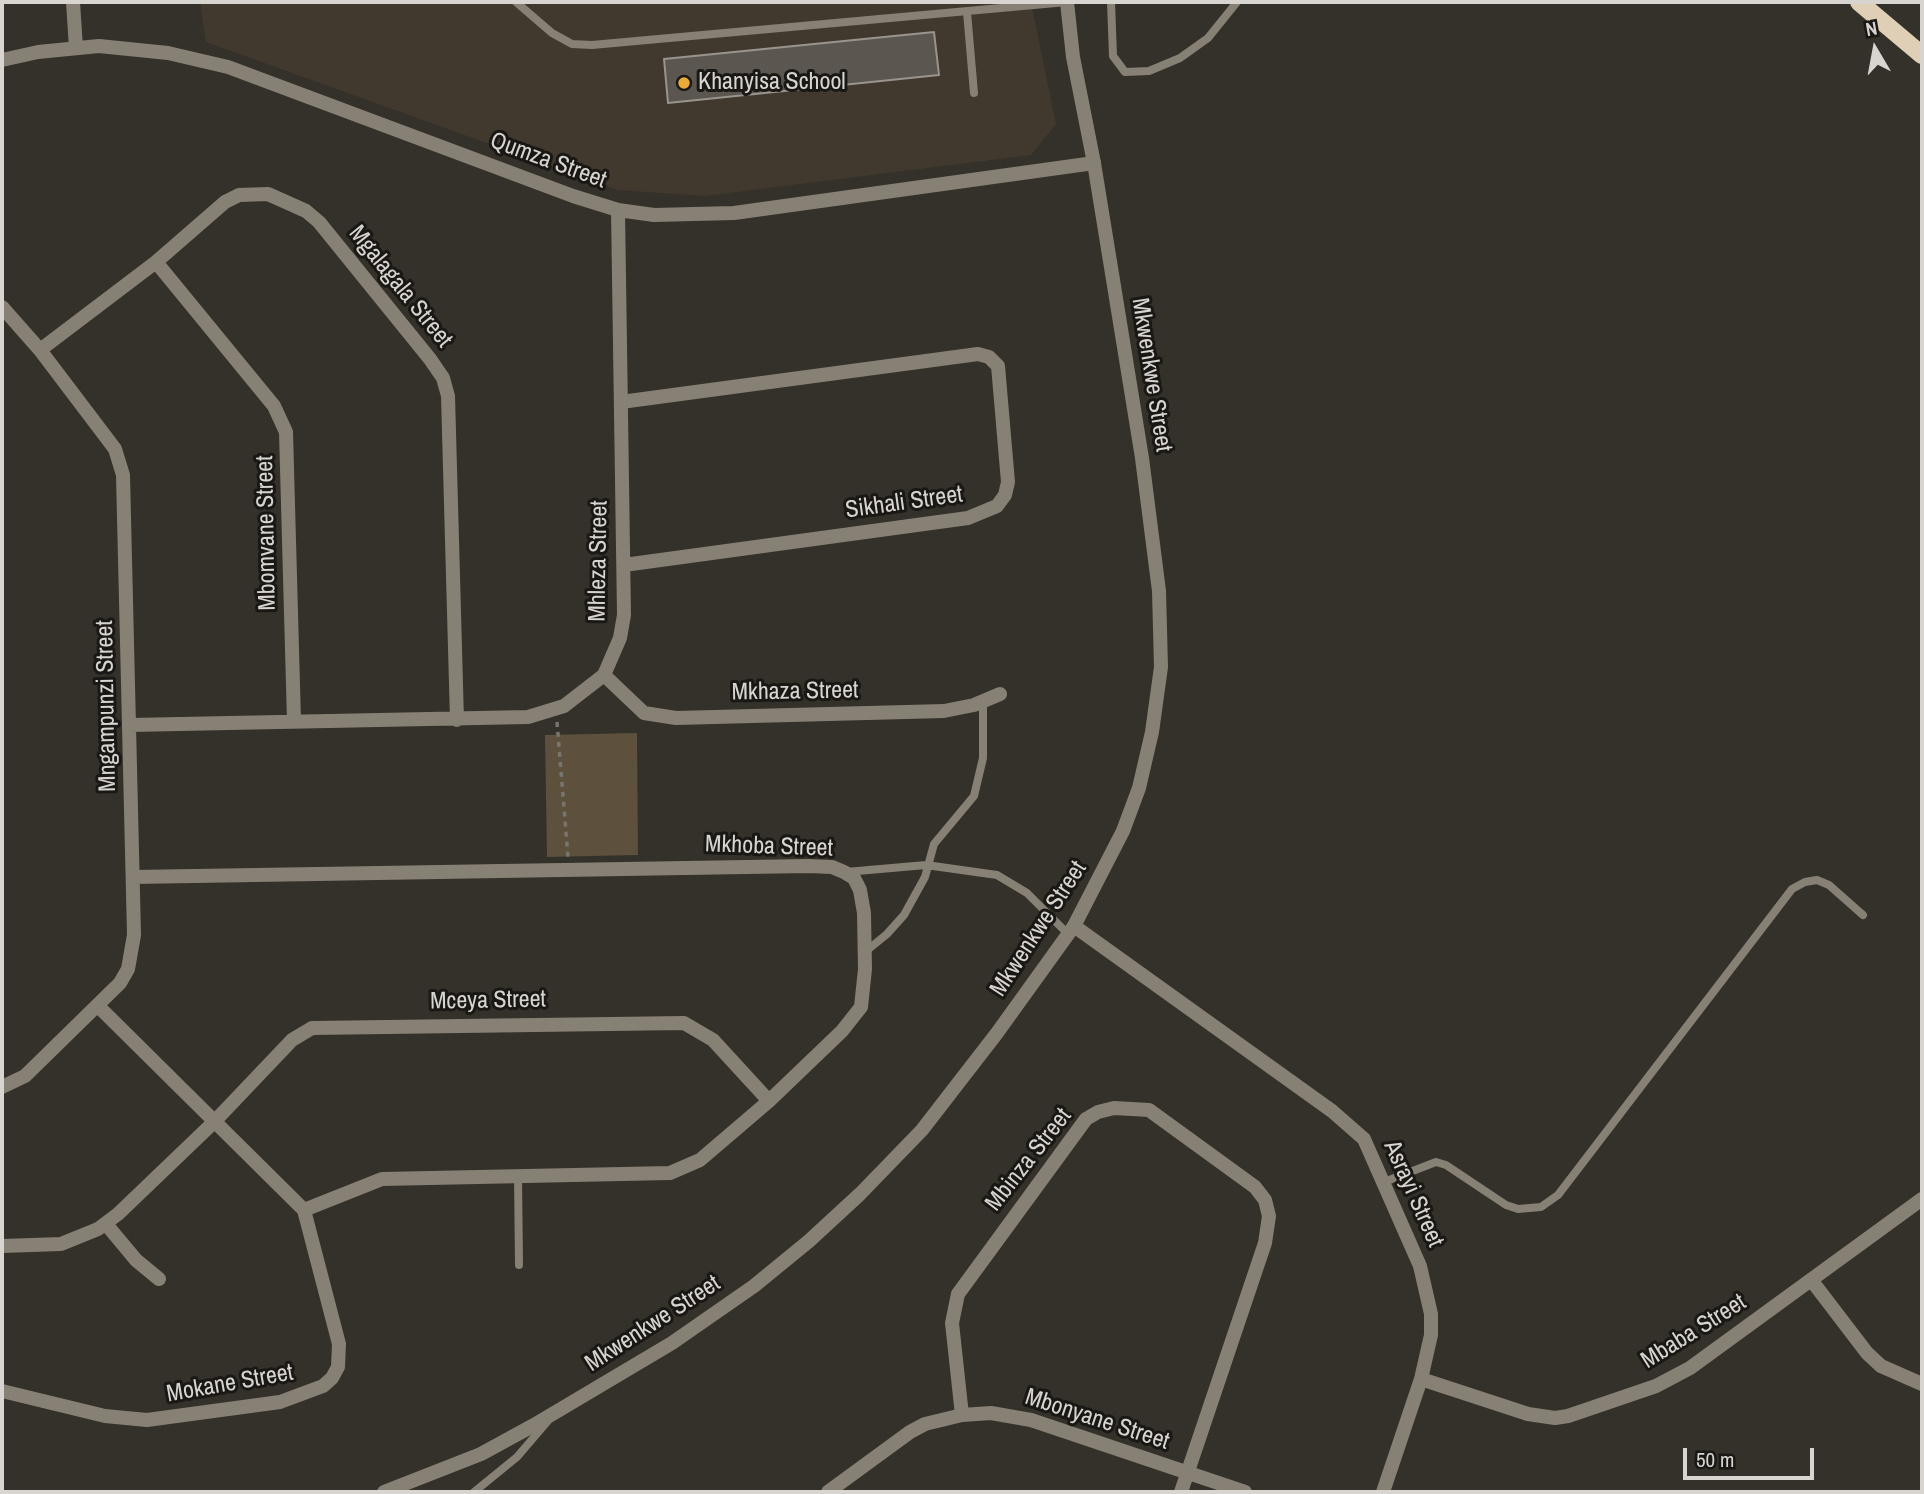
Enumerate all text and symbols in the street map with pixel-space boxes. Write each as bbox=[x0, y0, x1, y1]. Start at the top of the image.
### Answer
north arrow bbox=[1840, 14, 1910, 84]
text: N bbox=[1864, 15, 1879, 42]
place label: Khanyisa School bbox=[698, 69, 846, 97]
marker: Khanyisa School bbox=[676, 75, 692, 91]
street label: Qumza Street bbox=[486, 127, 610, 195]
street label: Mgalagala Street bbox=[342, 220, 458, 354]
street label: Mkwenkwe Street bbox=[1125, 296, 1177, 454]
street label: Mbomvane Street bbox=[251, 455, 283, 611]
street label: Sikhali Street bbox=[843, 481, 965, 525]
street label: Mhleza Street bbox=[584, 500, 614, 622]
street label: Mngampunzi Street bbox=[91, 620, 123, 792]
street label: Mkhaza Street bbox=[731, 676, 859, 708]
street label: Mkhoba Street bbox=[705, 830, 833, 864]
street label: Mkwenkwe Street bbox=[985, 856, 1093, 1002]
street label: Mceya Street bbox=[430, 986, 546, 1016]
street label: Mbinza Street bbox=[980, 1103, 1078, 1217]
street label: Asrayi Street bbox=[1377, 1136, 1449, 1252]
street label: Mkwenkwe Street bbox=[580, 1270, 726, 1378]
street label: Mbaba Street bbox=[1636, 1288, 1752, 1376]
street label: Mokane Street bbox=[164, 1359, 296, 1409]
street label: Mbonyane Street bbox=[1021, 1383, 1173, 1457]
scale bar bbox=[1686, 1434, 1817, 1478]
text: 50 m bbox=[1696, 1445, 1734, 1474]

